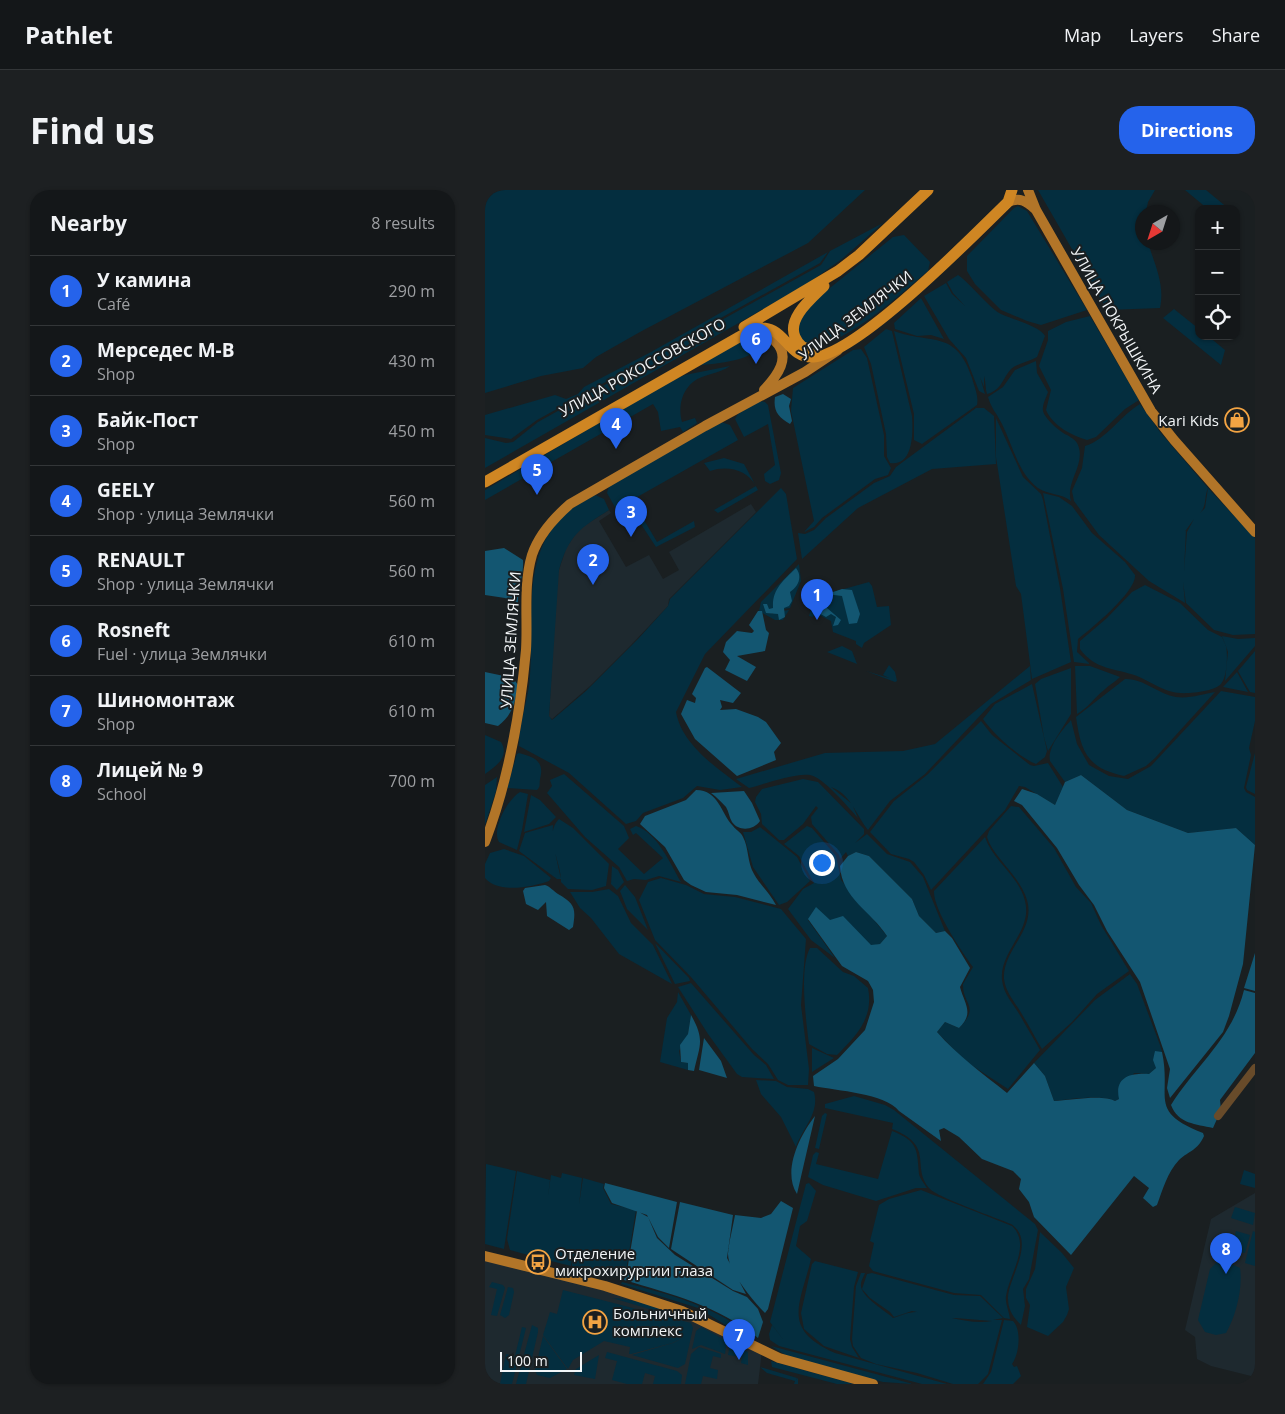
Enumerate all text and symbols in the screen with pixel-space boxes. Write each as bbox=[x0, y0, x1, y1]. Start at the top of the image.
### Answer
text: Pathlet bbox=[25, 18, 113, 51]
text: Map bbox=[1064, 23, 1101, 47]
text: Layers bbox=[1129, 23, 1184, 47]
text: Share bbox=[1212, 23, 1260, 47]
button: Directions bbox=[1119, 106, 1255, 154]
text: Find us bbox=[30, 107, 155, 154]
north arrow bbox=[1135, 205, 1180, 250]
map controls bbox=[1195, 205, 1240, 340]
button: + bbox=[1195, 205, 1240, 250]
text: Nearby bbox=[50, 209, 127, 237]
text: 8 results bbox=[371, 212, 435, 234]
street label: УЛИЦА ПОКРЫШКИНА bbox=[1067, 243, 1167, 397]
button: − bbox=[1195, 250, 1240, 295]
street label: УЛИЦА ЗЕМЛЯЧКИ bbox=[794, 266, 916, 364]
text: У камина bbox=[97, 267, 192, 293]
text: 1 bbox=[61, 280, 71, 302]
text: 290 m bbox=[389, 280, 435, 302]
text: Café bbox=[97, 293, 130, 315]
button: locate bbox=[1195, 295, 1240, 340]
street label: УЛИЦА РОКОССОВСКОГО bbox=[555, 313, 729, 421]
pin: 6 bbox=[740, 323, 772, 364]
text: Мерседес M-B bbox=[97, 337, 235, 363]
text: 2 bbox=[61, 350, 71, 372]
text: 430 m bbox=[389, 350, 435, 372]
text: Shop bbox=[97, 363, 135, 385]
text: Байк-Пост bbox=[97, 407, 198, 433]
shop icon: Kari Kids bbox=[1224, 407, 1250, 433]
pin: 4 bbox=[600, 408, 632, 449]
place label: Kari Kids bbox=[1158, 410, 1219, 430]
text: 3 bbox=[61, 420, 71, 442]
text: 450 m bbox=[389, 420, 435, 442]
text: Shop bbox=[97, 433, 135, 455]
pin: 5 bbox=[521, 454, 553, 495]
text: GEELY bbox=[97, 477, 155, 503]
text: 4 bbox=[61, 490, 71, 512]
text: 560 m bbox=[389, 490, 435, 512]
pin: 3 bbox=[615, 496, 647, 537]
text: Shop · улица Землячки bbox=[97, 503, 274, 525]
pin: 2 bbox=[577, 544, 609, 585]
text: RENAULT bbox=[97, 547, 185, 573]
text: 5 bbox=[61, 560, 71, 582]
text: 560 m bbox=[389, 560, 435, 582]
street label: УЛИЦА ЗЕМЛЯЧКИ bbox=[495, 571, 525, 709]
text: Shop · улица Землячки bbox=[97, 573, 274, 595]
pin: 1 bbox=[801, 579, 833, 620]
text: Rosneft bbox=[97, 617, 170, 643]
text: 6 bbox=[61, 630, 71, 652]
text: 610 m bbox=[389, 630, 435, 652]
text: Fuel · улица Землячки bbox=[97, 643, 267, 665]
text: Шиномонтаж bbox=[97, 687, 234, 713]
text: 7 bbox=[61, 700, 71, 722]
text: 610 m bbox=[389, 700, 435, 722]
text: Shop bbox=[97, 713, 135, 735]
text: Лицей № 9 bbox=[97, 757, 203, 783]
text: 8 bbox=[61, 770, 71, 792]
text: 700 m bbox=[389, 770, 435, 792]
text: School bbox=[97, 783, 147, 805]
your location bbox=[809, 850, 835, 876]
pin: 8 bbox=[1210, 1233, 1242, 1274]
place label: Отделение микрохирургии глаза bbox=[555, 1243, 713, 1280]
bus stop icon: Отделение микрохирургии глаза bbox=[525, 1249, 551, 1275]
place label: Больничный комплекс bbox=[613, 1303, 707, 1340]
hospital icon: Больничный комплекс bbox=[582, 1309, 608, 1335]
pin: 7 bbox=[723, 1319, 755, 1360]
scale bar bbox=[500, 1349, 583, 1372]
text: 100 m bbox=[507, 1351, 548, 1370]

